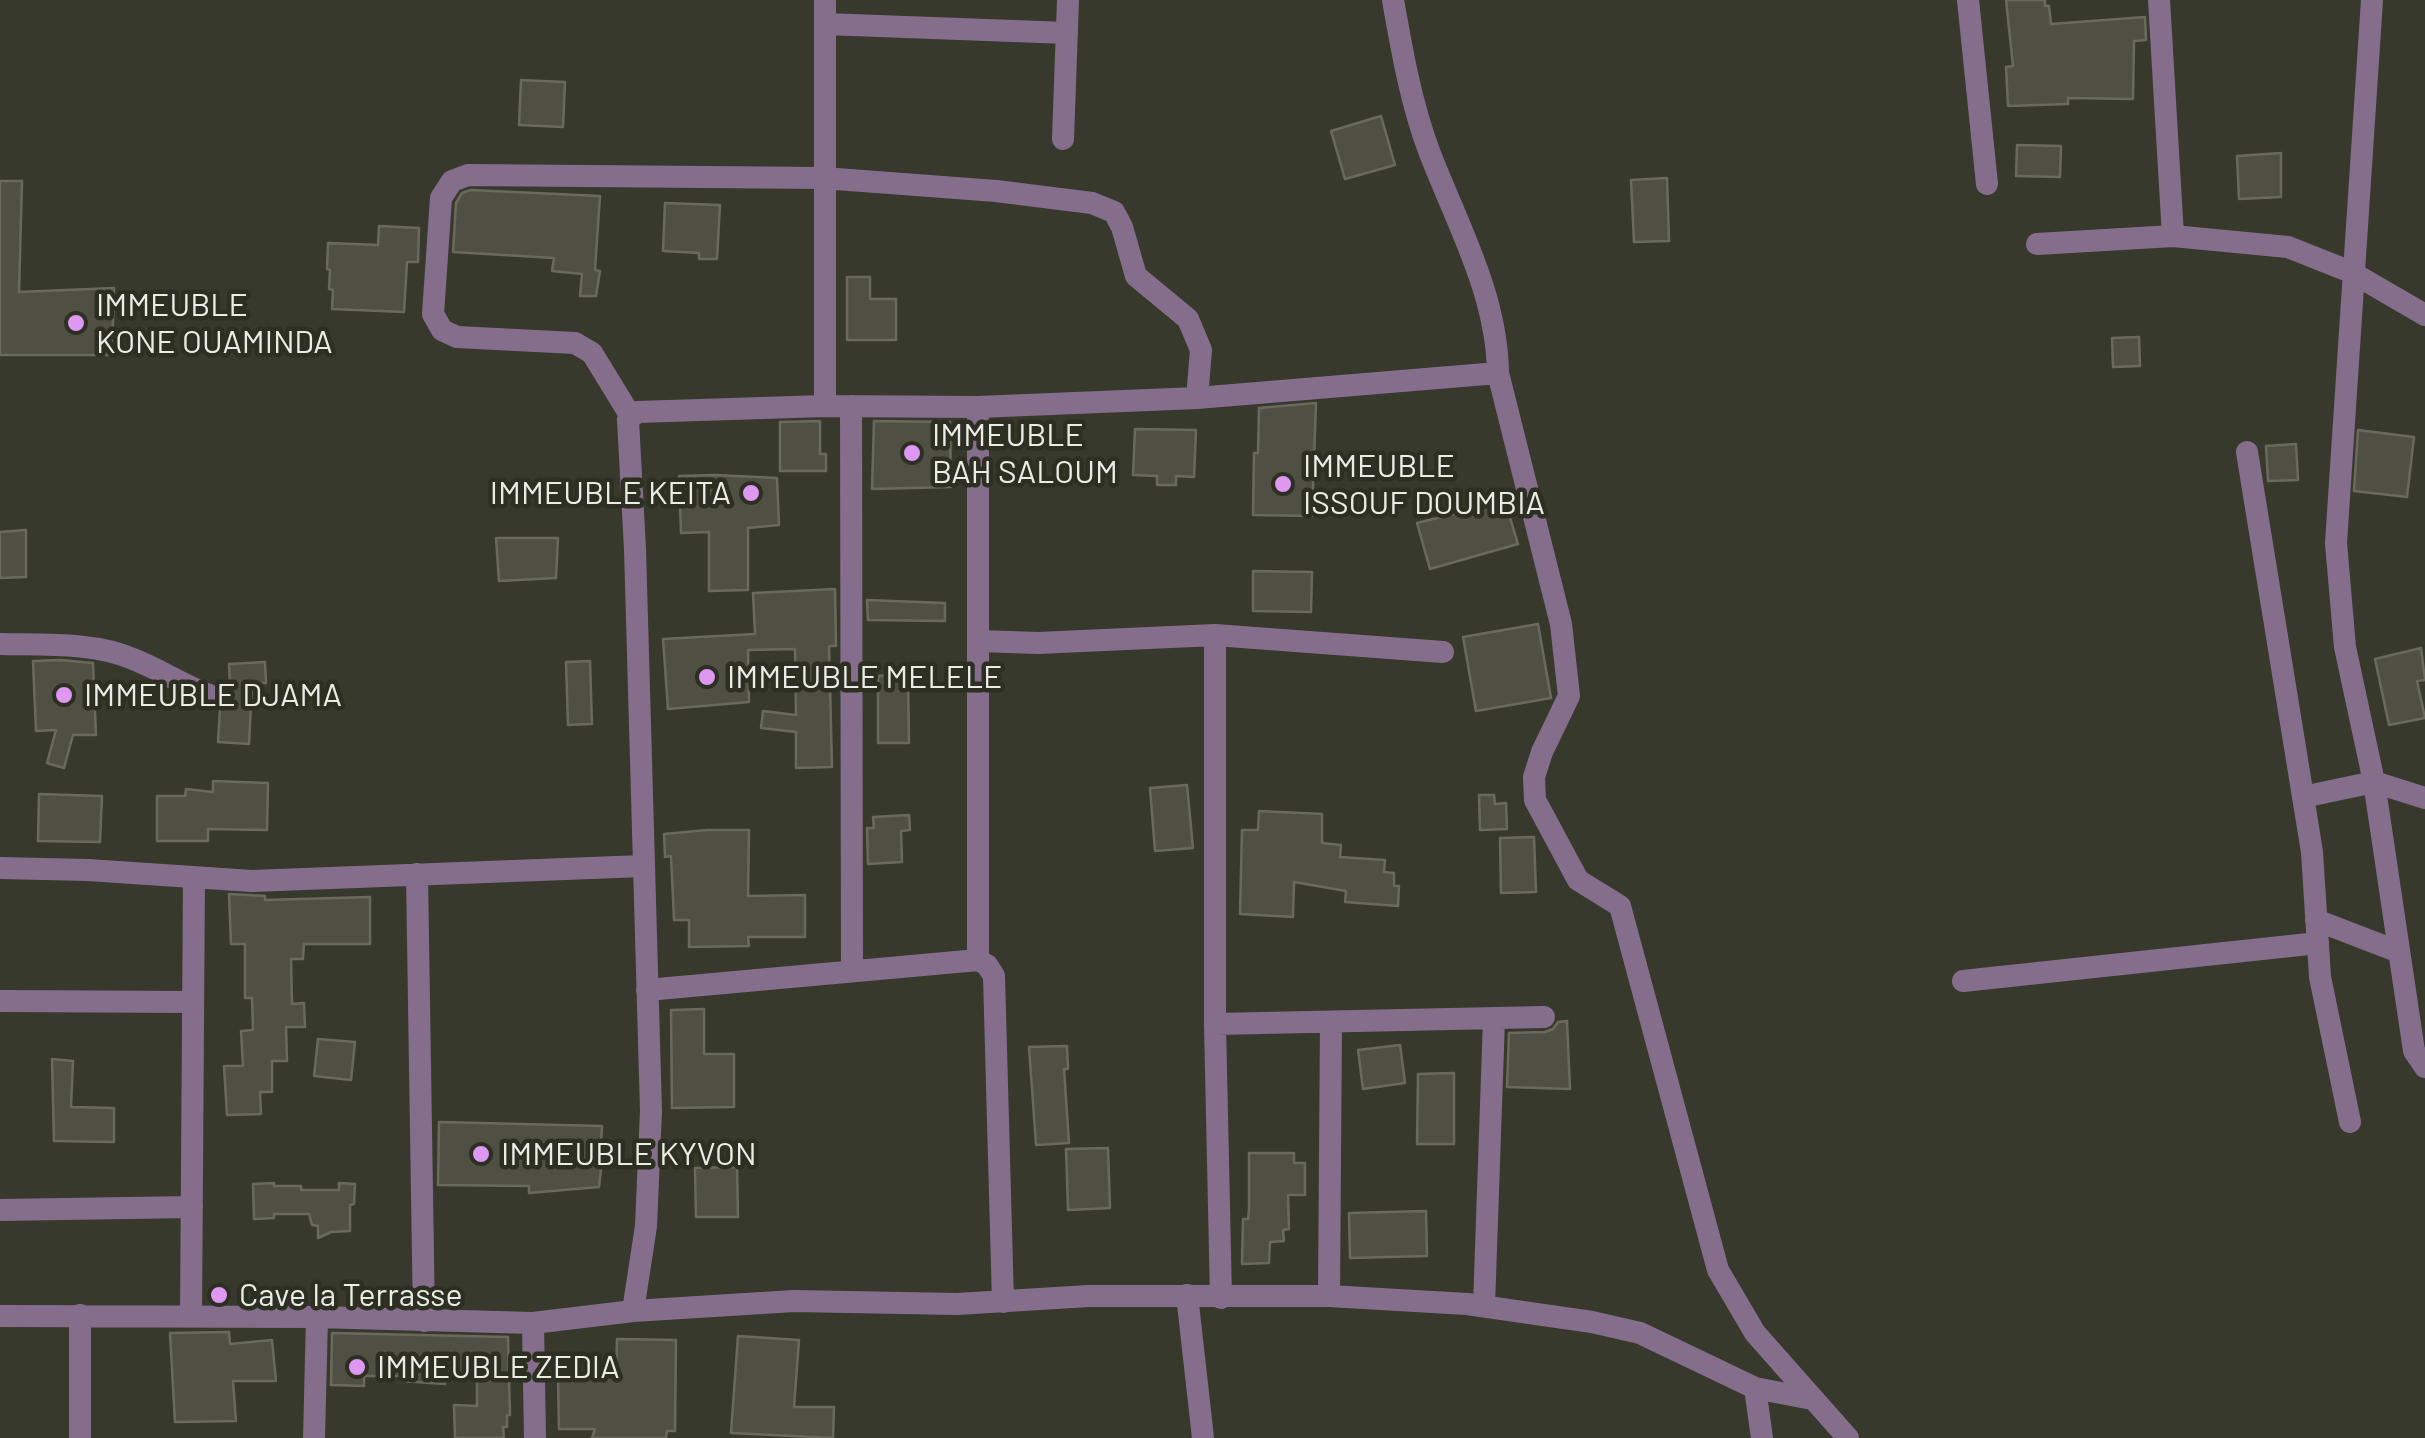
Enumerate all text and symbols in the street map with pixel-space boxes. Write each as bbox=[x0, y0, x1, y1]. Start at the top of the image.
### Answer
place label: IMMEUBLE KONE OUAMINDA bbox=[96, 286, 333, 361]
marker: IMMEUBLE KONE OUAMINDA bbox=[65, 312, 87, 334]
place label: IMMEUBLE BAH SALOUM bbox=[932, 416, 1118, 491]
marker: IMMEUBLE BAH SALOUM bbox=[901, 442, 923, 464]
place label: IMMEUBLE ISSOUF DOUMBIA bbox=[1303, 447, 1545, 522]
marker: IMMEUBLE ISSOUF DOUMBIA bbox=[1272, 473, 1294, 495]
place label: IMMEUBLE KEITA bbox=[490, 474, 731, 512]
marker: IMMEUBLE KEITA bbox=[740, 482, 762, 504]
place label: IMMEUBLE MELELE bbox=[727, 658, 1002, 696]
marker: IMMEUBLE MELELE bbox=[696, 666, 718, 688]
place label: IMMEUBLE DJAMA bbox=[84, 676, 342, 714]
marker: IMMEUBLE DJAMA bbox=[53, 684, 75, 706]
place label: IMMEUBLE KYVON bbox=[501, 1135, 757, 1173]
marker: IMMEUBLE KYVON bbox=[470, 1143, 492, 1165]
place label: Cave la Terrasse bbox=[239, 1276, 463, 1314]
marker: Cave la Terrasse bbox=[208, 1284, 230, 1306]
place label: IMMEUBLE ZEDIA bbox=[377, 1348, 620, 1386]
marker: IMMEUBLE ZEDIA bbox=[346, 1356, 368, 1378]

